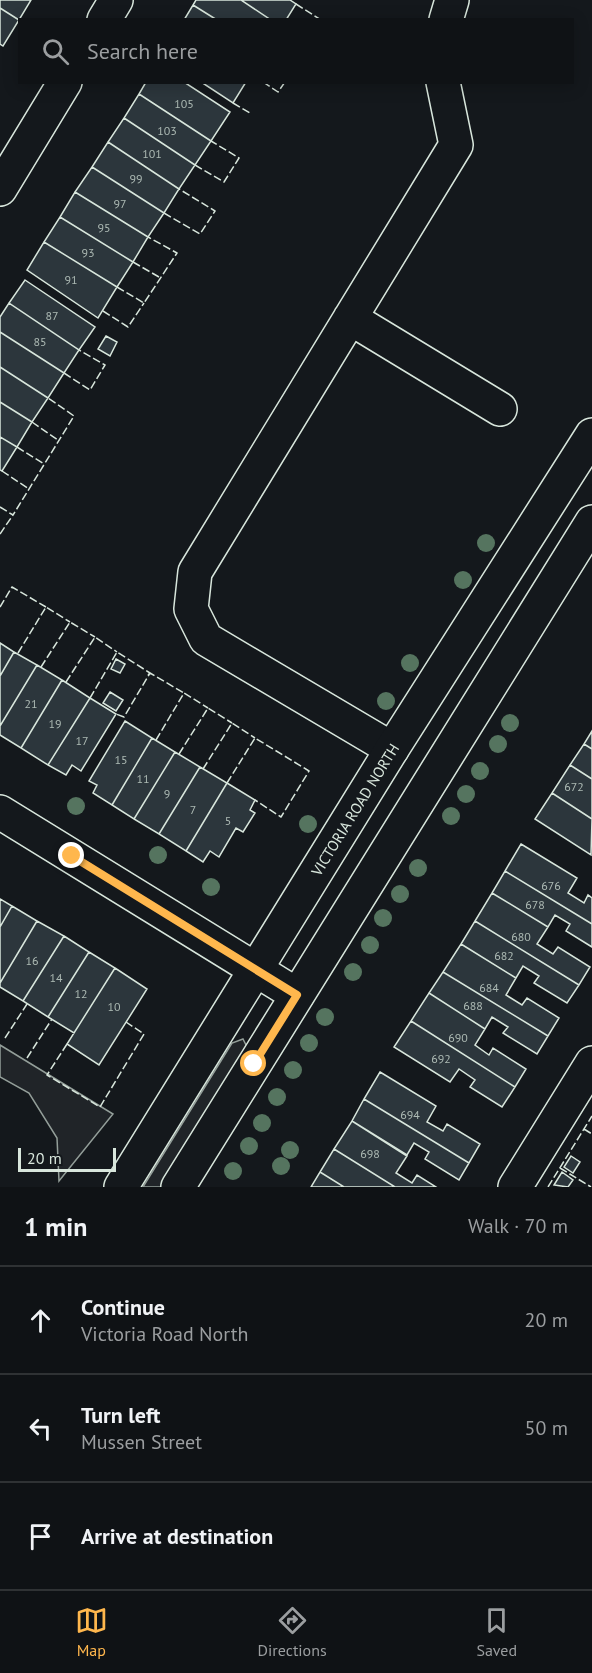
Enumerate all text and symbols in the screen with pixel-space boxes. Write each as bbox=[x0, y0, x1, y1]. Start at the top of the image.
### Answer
search box bbox=[18, 18, 574, 84]
icon: search bbox=[39, 35, 72, 68]
text: Search here bbox=[87, 37, 198, 65]
house number: 105 bbox=[174, 96, 194, 111]
house number: 103 bbox=[157, 123, 177, 138]
house number: 101 bbox=[142, 146, 162, 161]
house number: 99 bbox=[129, 171, 143, 186]
house number: 97 bbox=[113, 196, 127, 211]
house number: 95 bbox=[97, 220, 111, 235]
house number: 93 bbox=[81, 245, 95, 260]
house number: 91 bbox=[64, 272, 78, 287]
house number: 87 bbox=[45, 308, 59, 323]
house number: 85 bbox=[33, 334, 47, 349]
house number: 21 bbox=[24, 696, 38, 711]
house number: 19 bbox=[48, 716, 62, 731]
house number: 17 bbox=[75, 733, 89, 748]
street label: VICTORIA ROAD NORTH bbox=[306, 740, 403, 880]
house number: 15 bbox=[114, 752, 128, 767]
house number: 11 bbox=[136, 771, 150, 786]
house number: 672 bbox=[564, 779, 584, 794]
house number: 9 bbox=[164, 786, 170, 801]
house number: 7 bbox=[190, 802, 196, 817]
house number: 5 bbox=[225, 813, 231, 828]
route end bbox=[58, 842, 84, 868]
house number: 676 bbox=[541, 878, 561, 893]
house number: 678 bbox=[525, 897, 545, 912]
house number: 680 bbox=[511, 929, 531, 944]
house number: 682 bbox=[494, 948, 514, 963]
house number: 16 bbox=[25, 953, 39, 968]
house number: 14 bbox=[49, 970, 63, 985]
house number: 684 bbox=[479, 980, 499, 995]
house number: 12 bbox=[74, 986, 88, 1001]
house number: 688 bbox=[463, 998, 483, 1013]
house number: 10 bbox=[107, 999, 121, 1014]
house number: 690 bbox=[448, 1030, 468, 1045]
route start bbox=[240, 1050, 266, 1076]
house number: 692 bbox=[431, 1051, 451, 1066]
house number: 694 bbox=[400, 1107, 420, 1122]
scale bar bbox=[18, 1145, 116, 1172]
house number: 698 bbox=[360, 1146, 380, 1161]
text: 20 m bbox=[27, 1148, 62, 1168]
text: 1 min bbox=[24, 1210, 87, 1243]
text: Walk · 70 m bbox=[468, 1213, 568, 1239]
text: Continue bbox=[81, 1293, 165, 1321]
icon: ahead bbox=[24, 1304, 57, 1337]
text: 20 m bbox=[525, 1307, 568, 1333]
text: Victoria Road North bbox=[81, 1321, 248, 1347]
text: Turn left bbox=[81, 1401, 161, 1429]
icon: left bbox=[24, 1412, 57, 1445]
text: 50 m bbox=[525, 1415, 568, 1441]
text: Mussen Street bbox=[81, 1429, 202, 1455]
icon: arrive bbox=[24, 1520, 57, 1553]
text: Arrive at destination bbox=[81, 1522, 273, 1550]
tab: Map bbox=[75, 1604, 108, 1660]
tab: Directions bbox=[258, 1604, 327, 1660]
tab: Saved bbox=[476, 1604, 517, 1660]

